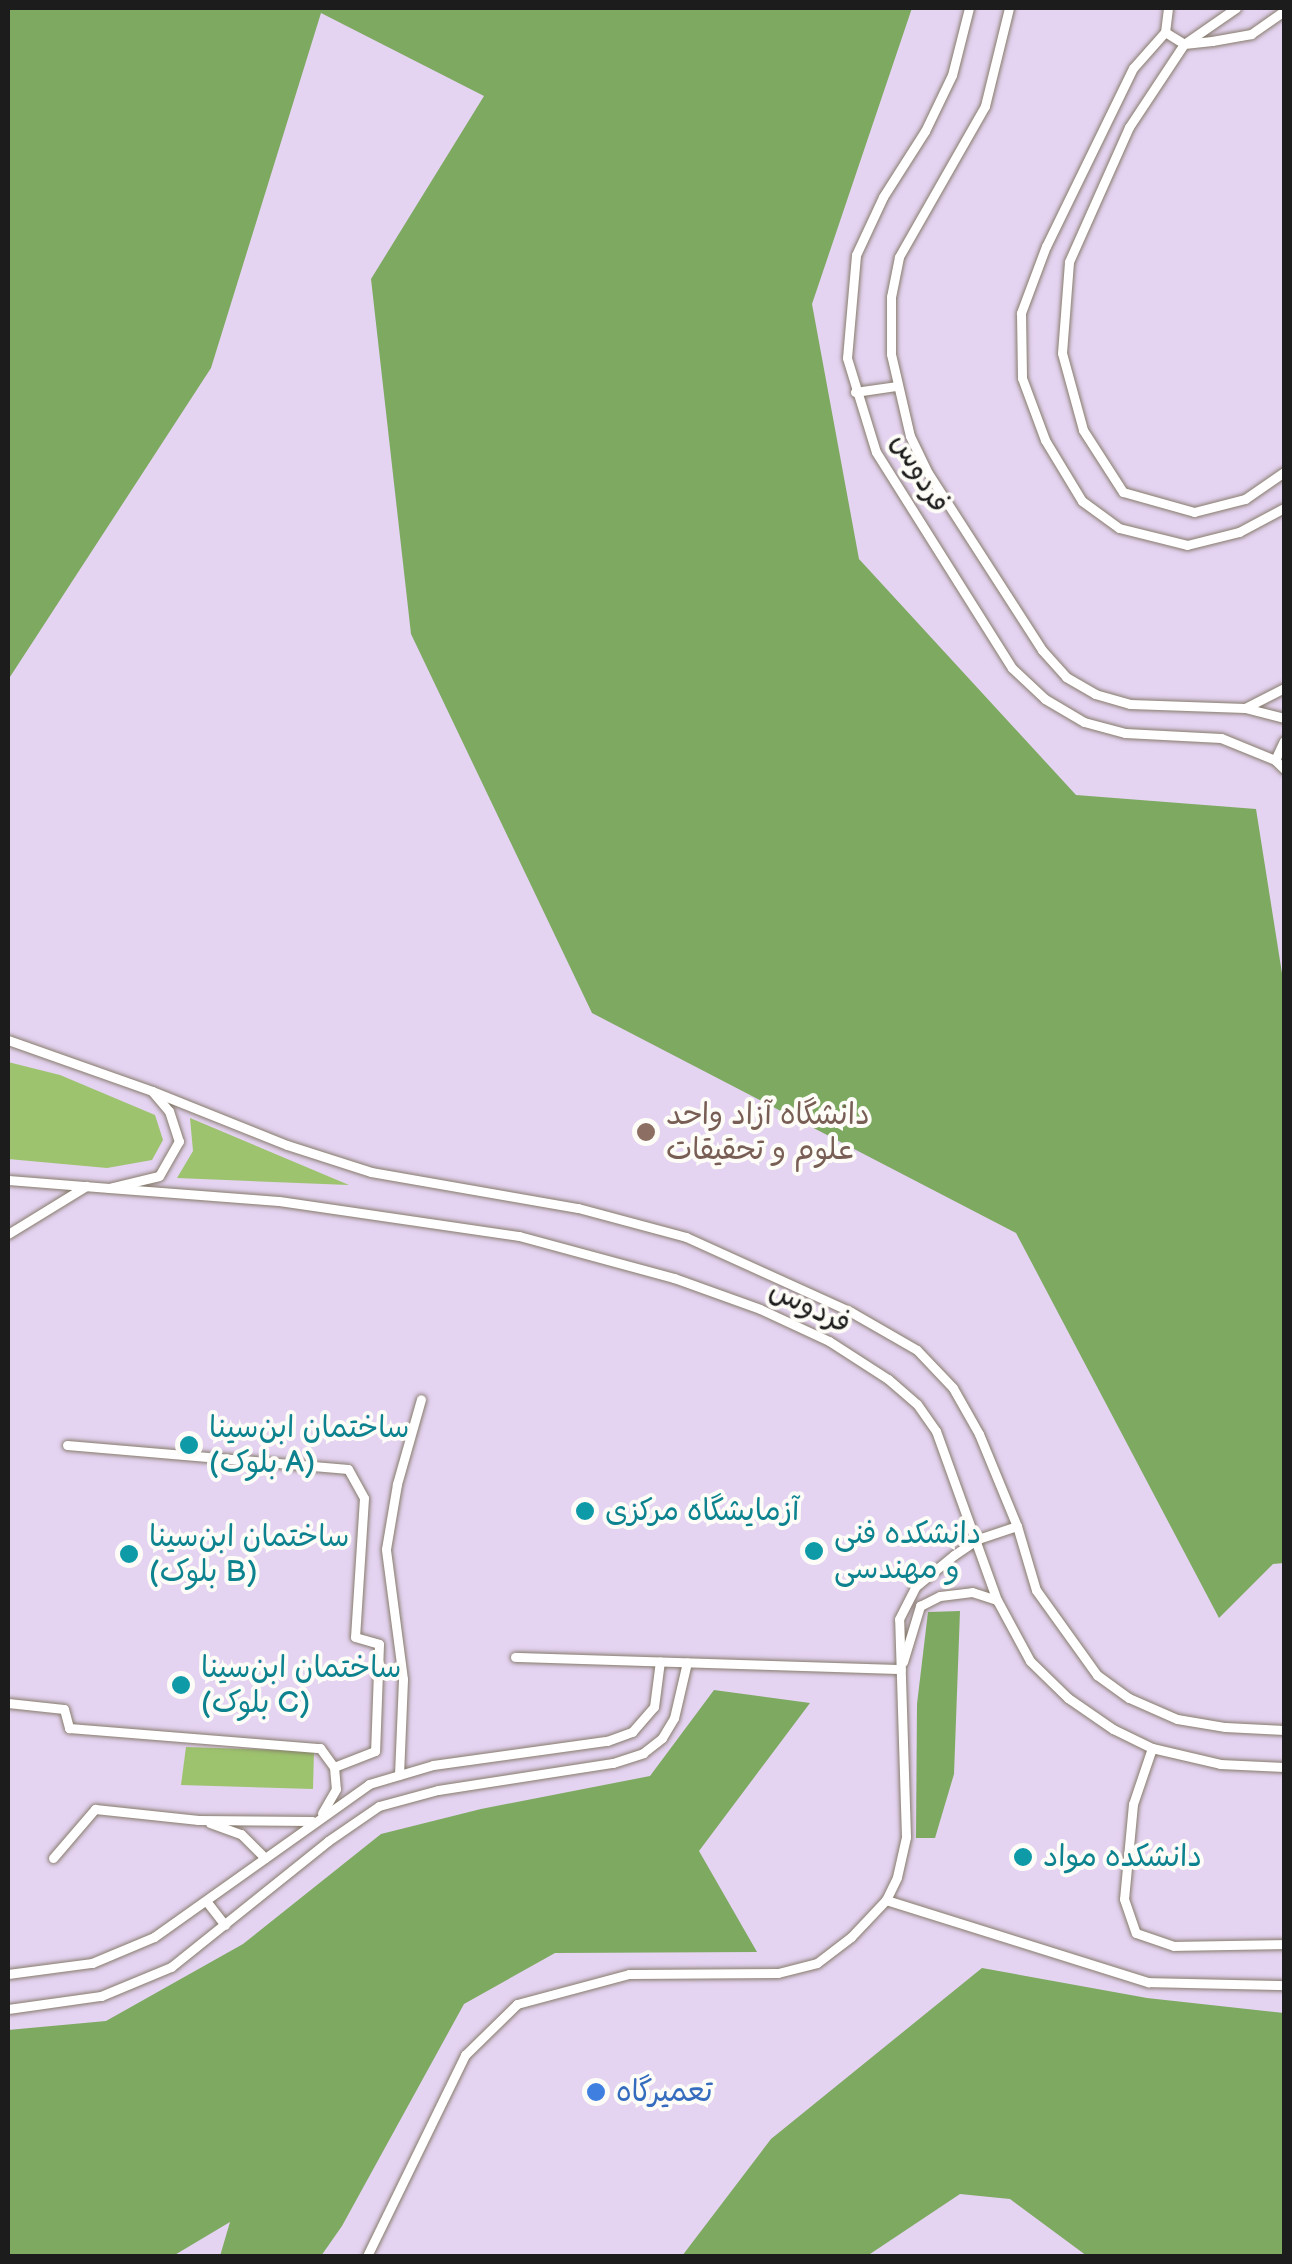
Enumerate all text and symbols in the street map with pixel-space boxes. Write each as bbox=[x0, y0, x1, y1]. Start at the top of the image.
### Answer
street label: فردوس bbox=[883, 427, 957, 519]
place label: دانشگاه آزاد واحد علوم و تحقیقات bbox=[666, 1097, 870, 1168]
marker: دانشگاه آزاد واحد علوم و تحقیقات bbox=[635, 1121, 657, 1143]
street label: فردوس bbox=[763, 1272, 857, 1342]
place label: ساختمان ابن‌سینا (بلوک A) bbox=[209, 1410, 410, 1480]
marker: ساختمان ابن‌سینا (بلوک A) bbox=[178, 1434, 200, 1456]
place label: آزمایشگاه مرکزی bbox=[605, 1493, 799, 1529]
marker: آزمایشگاه مرکزی bbox=[574, 1500, 596, 1522]
place label: دانشکده فنی و مهندسی bbox=[834, 1516, 981, 1586]
place label: ساختمان ابن‌سینا (بلوک B) bbox=[149, 1519, 350, 1590]
marker: دانشکده فنی و مهندسی bbox=[803, 1540, 825, 1562]
marker: ساختمان ابن‌سینا (بلوک B) bbox=[118, 1543, 140, 1565]
place label: ساختمان ابن‌سینا (بلوک C) bbox=[201, 1650, 402, 1720]
marker: ساختمان ابن‌سینا (بلوک C) bbox=[170, 1674, 192, 1696]
place label: دانشکده مواد bbox=[1043, 1839, 1202, 1875]
marker: دانشکده مواد bbox=[1012, 1846, 1034, 1868]
place label: تعمیرگاه bbox=[616, 2074, 713, 2110]
marker: تعمیرگاه bbox=[585, 2081, 607, 2103]

